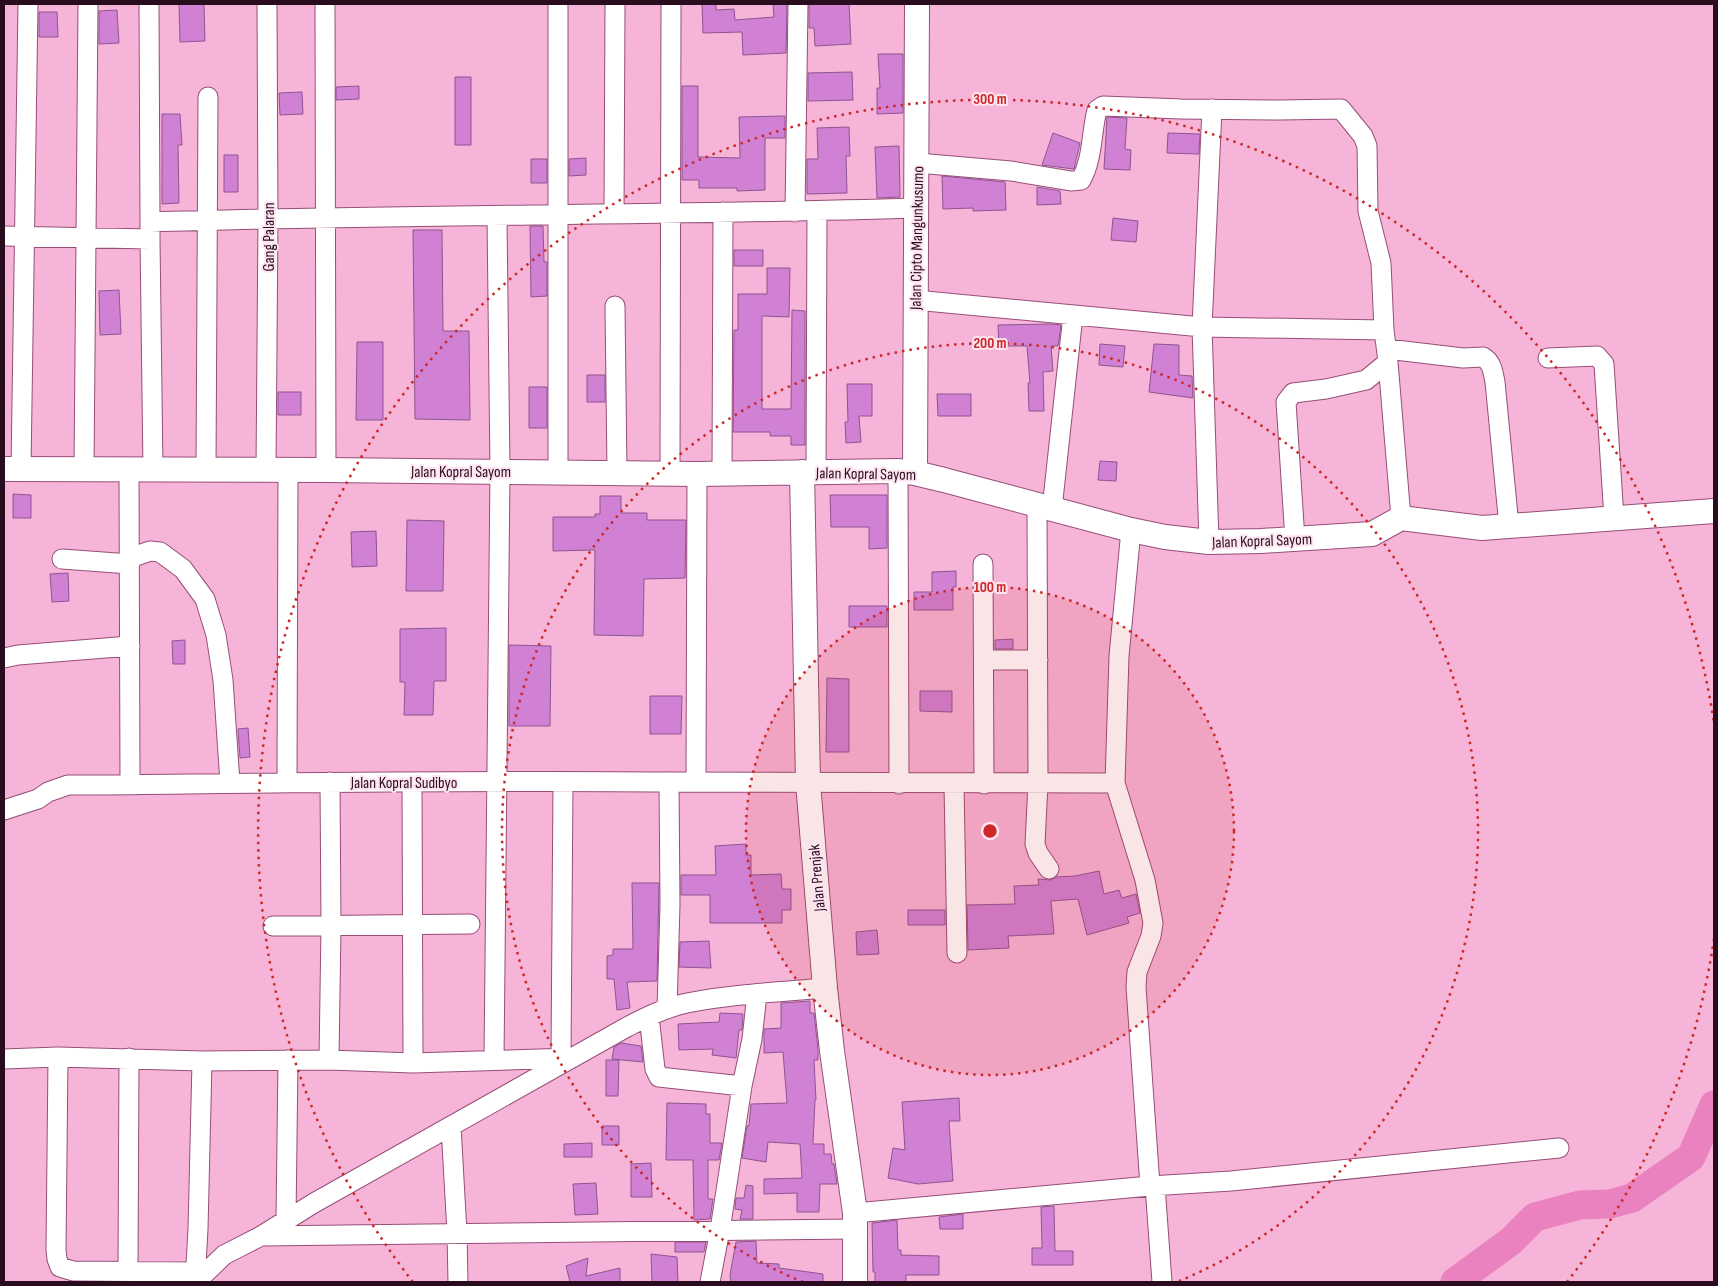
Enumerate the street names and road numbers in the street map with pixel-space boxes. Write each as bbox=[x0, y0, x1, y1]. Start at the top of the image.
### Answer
street label: Jalan Cipto Mangunkusumo bbox=[907, 166, 928, 311]
street label: Gang Palaran bbox=[260, 202, 279, 272]
street label: Jalan Kopral Sayom bbox=[410, 463, 511, 482]
street label: Jalan Kopral Sayom bbox=[815, 464, 916, 485]
street label: Jalan Kopral Sayom bbox=[1211, 530, 1312, 553]
street label: Jalan Kopral Sudibyo bbox=[350, 774, 457, 793]
street label: Jalan Prenjak bbox=[805, 843, 830, 913]

